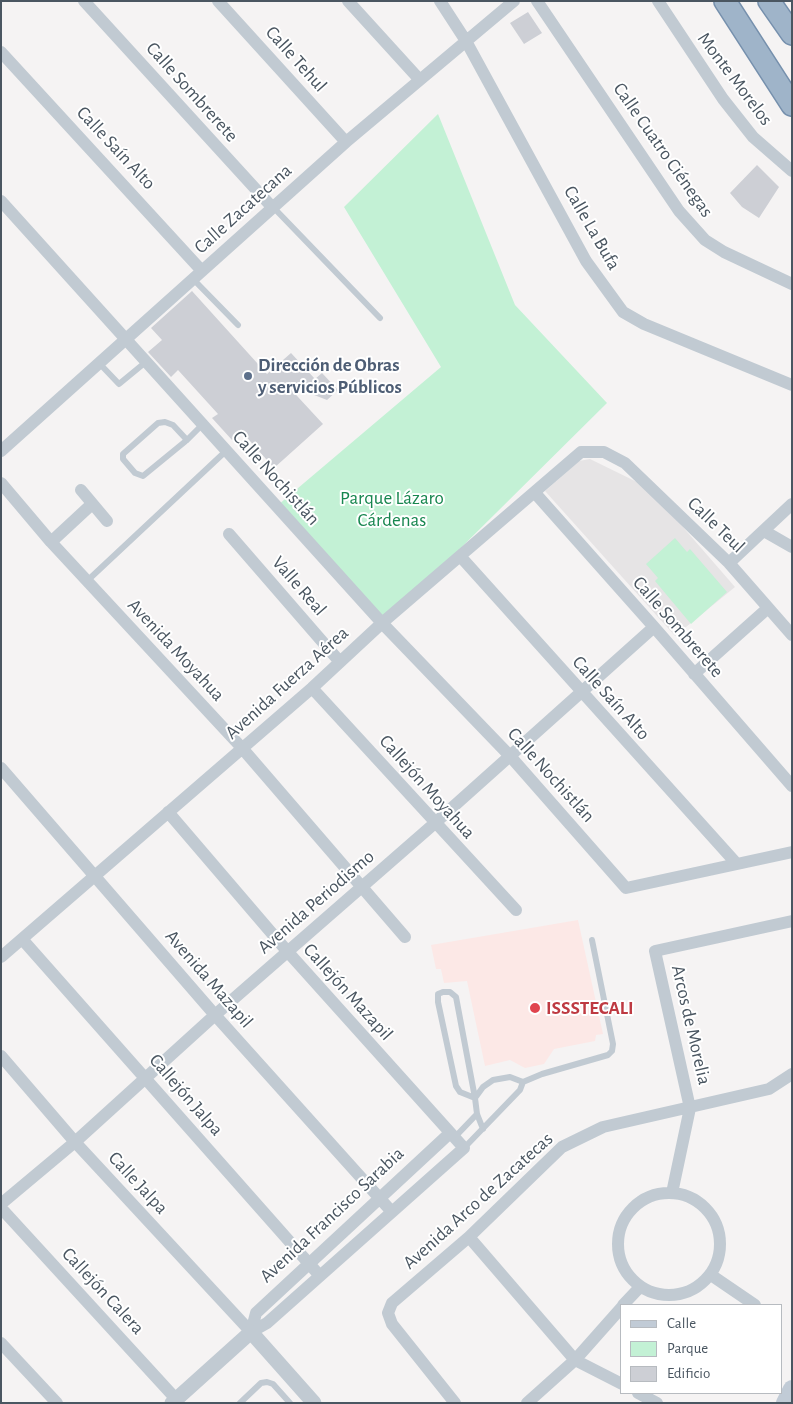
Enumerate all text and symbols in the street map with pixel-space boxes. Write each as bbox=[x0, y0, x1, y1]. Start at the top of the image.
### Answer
street label: Calle Tehul bbox=[260, 21, 332, 97]
street label: Monte Morelos bbox=[693, 28, 777, 130]
street label: Calle Sombrerete bbox=[141, 37, 243, 147]
street label: Calle Cuatro Ciénegas bbox=[608, 78, 718, 222]
street label: Calle Saín Alto bbox=[72, 102, 160, 194]
street label: Calle Zacatecana bbox=[189, 159, 297, 259]
street label: Calle La Bufa bbox=[559, 182, 625, 274]
place label: Dirección de Obras y servicios Públicos bbox=[258, 354, 402, 398]
marker: Dirección de Obras y servicios Públicos bbox=[242, 370, 254, 382]
street label: Calle Nochistlán bbox=[227, 426, 325, 530]
park label: Parque Lázaro Cárdenas bbox=[340, 487, 444, 531]
street label: Calle Teul bbox=[682, 492, 750, 558]
street label: Valle Real bbox=[267, 551, 331, 621]
street label: Calle Sombrerete bbox=[628, 572, 728, 682]
street label: Avenida Moyahua bbox=[123, 594, 229, 706]
street label: Avenida Fuerza Aérea bbox=[221, 622, 353, 744]
street label: Calle Saín Alto bbox=[567, 651, 655, 745]
street label: Calle Nochistlán bbox=[502, 723, 600, 827]
street label: Callejón Moyahua bbox=[374, 730, 480, 844]
street label: Avenida Periodismo bbox=[253, 845, 379, 959]
street label: Avenida Mazapil bbox=[160, 925, 258, 1033]
street label: Callejón Mazapil bbox=[298, 939, 398, 1045]
street label: Arcos de Morelia bbox=[666, 963, 716, 1087]
place label: ISSSTECALI bbox=[546, 997, 634, 1019]
marker: ISSSTECALI bbox=[528, 1001, 542, 1015]
street label: Callejón Jalpa bbox=[144, 1049, 228, 1141]
street label: Avenida Arco de Zacatecas bbox=[398, 1128, 558, 1274]
street label: Avenida Francisco Sarabia bbox=[255, 1142, 409, 1288]
street label: Calle Jalpa bbox=[103, 1147, 173, 1219]
street label: Callejón Calera bbox=[57, 1243, 149, 1339]
legend bbox=[620, 1304, 783, 1394]
text: Calle bbox=[667, 1316, 696, 1331]
text: Parque bbox=[667, 1341, 708, 1356]
text: Edificio bbox=[667, 1366, 710, 1381]

